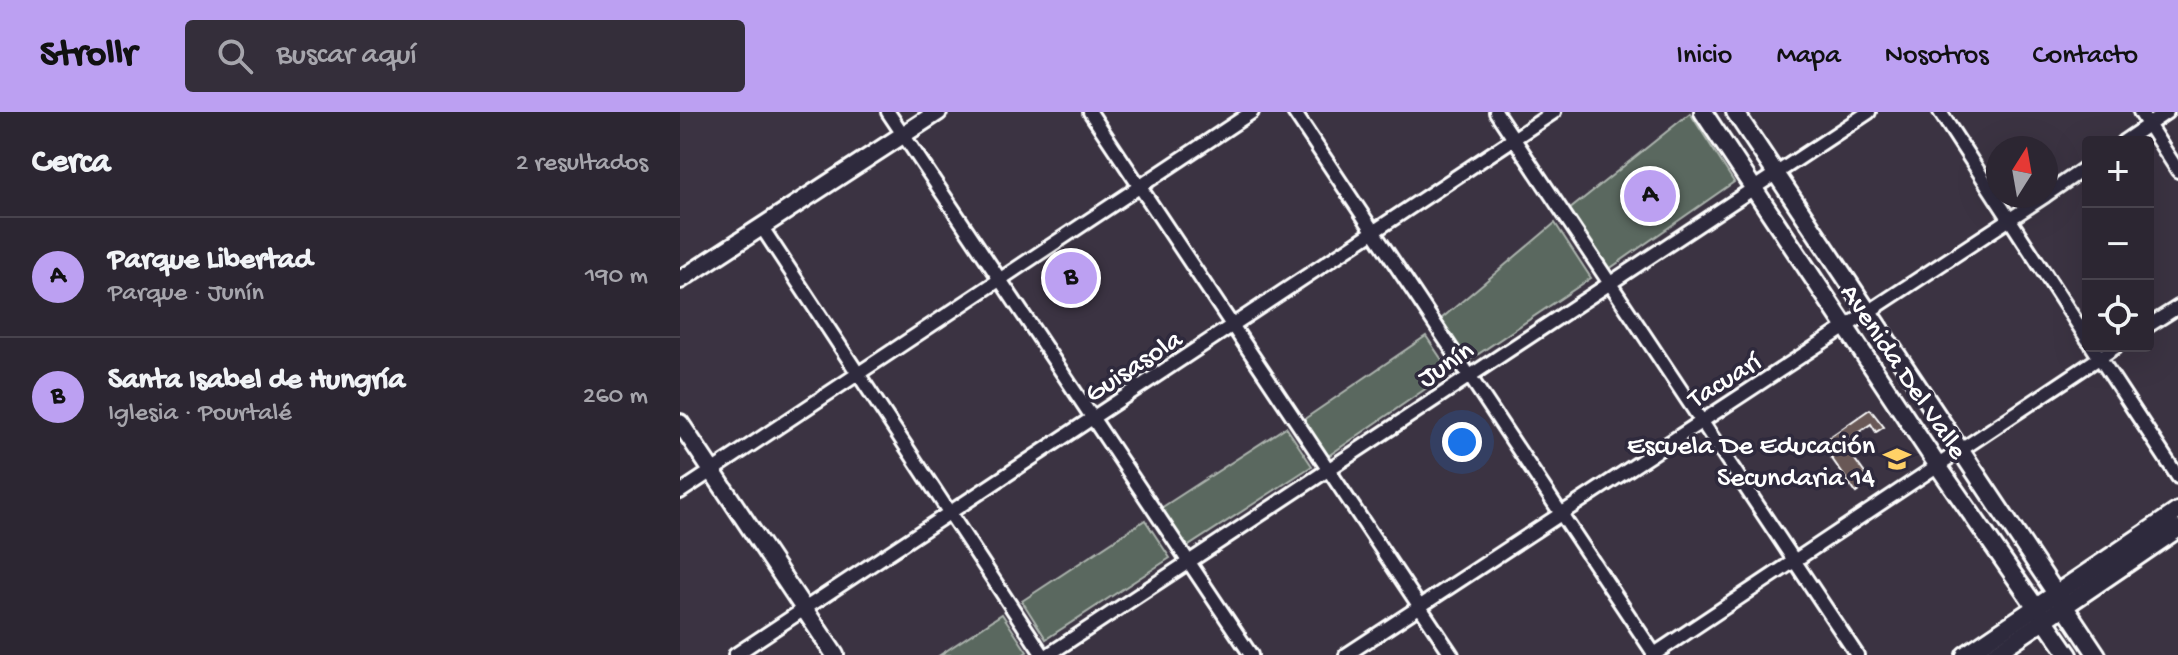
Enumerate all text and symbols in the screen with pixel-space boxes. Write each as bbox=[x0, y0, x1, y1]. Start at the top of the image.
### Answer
search box bbox=[185, 20, 745, 92]
text: Strollr bbox=[40, 34, 137, 78]
icon: search bbox=[213, 34, 257, 78]
text: Buscar aquí bbox=[277, 39, 417, 74]
text: Inicio bbox=[1676, 40, 1732, 73]
text: Mapa bbox=[1776, 40, 1841, 73]
text: Nosotros bbox=[1885, 40, 1989, 73]
text: Contacto bbox=[2033, 40, 2138, 73]
north arrow bbox=[1986, 136, 2058, 208]
map controls bbox=[2082, 136, 2154, 352]
button: + bbox=[2082, 136, 2154, 208]
text: Cerca bbox=[32, 144, 110, 184]
text: 2 resultados bbox=[516, 149, 648, 180]
pin: A bbox=[1624, 166, 1676, 226]
button: − bbox=[2082, 208, 2154, 280]
text: Parque Libertad bbox=[108, 244, 312, 279]
pin: B bbox=[1045, 248, 1097, 308]
text: A bbox=[50, 262, 66, 293]
text: 190 m bbox=[585, 262, 648, 293]
street label: Avenida Del Valle bbox=[1831, 278, 1973, 467]
text: Parque · Junín bbox=[108, 279, 264, 310]
button: locate bbox=[2082, 280, 2154, 352]
street label: Guisasola bbox=[1080, 323, 1190, 411]
street label: Junín bbox=[1412, 335, 1481, 396]
street label: Tacuarí bbox=[1681, 346, 1769, 418]
text: Santa Isabel de Hungría bbox=[108, 364, 405, 399]
text: B bbox=[51, 382, 65, 413]
text: 260 m bbox=[583, 382, 648, 413]
text: Iglesia · Pourtalé bbox=[108, 399, 292, 430]
your location bbox=[1442, 422, 1482, 462]
place label: Escuela De Educación Secundaria 14 bbox=[1627, 431, 1876, 496]
school or university icon: Escuela De Educación Secundaria 14 bbox=[1882, 444, 1912, 474]

